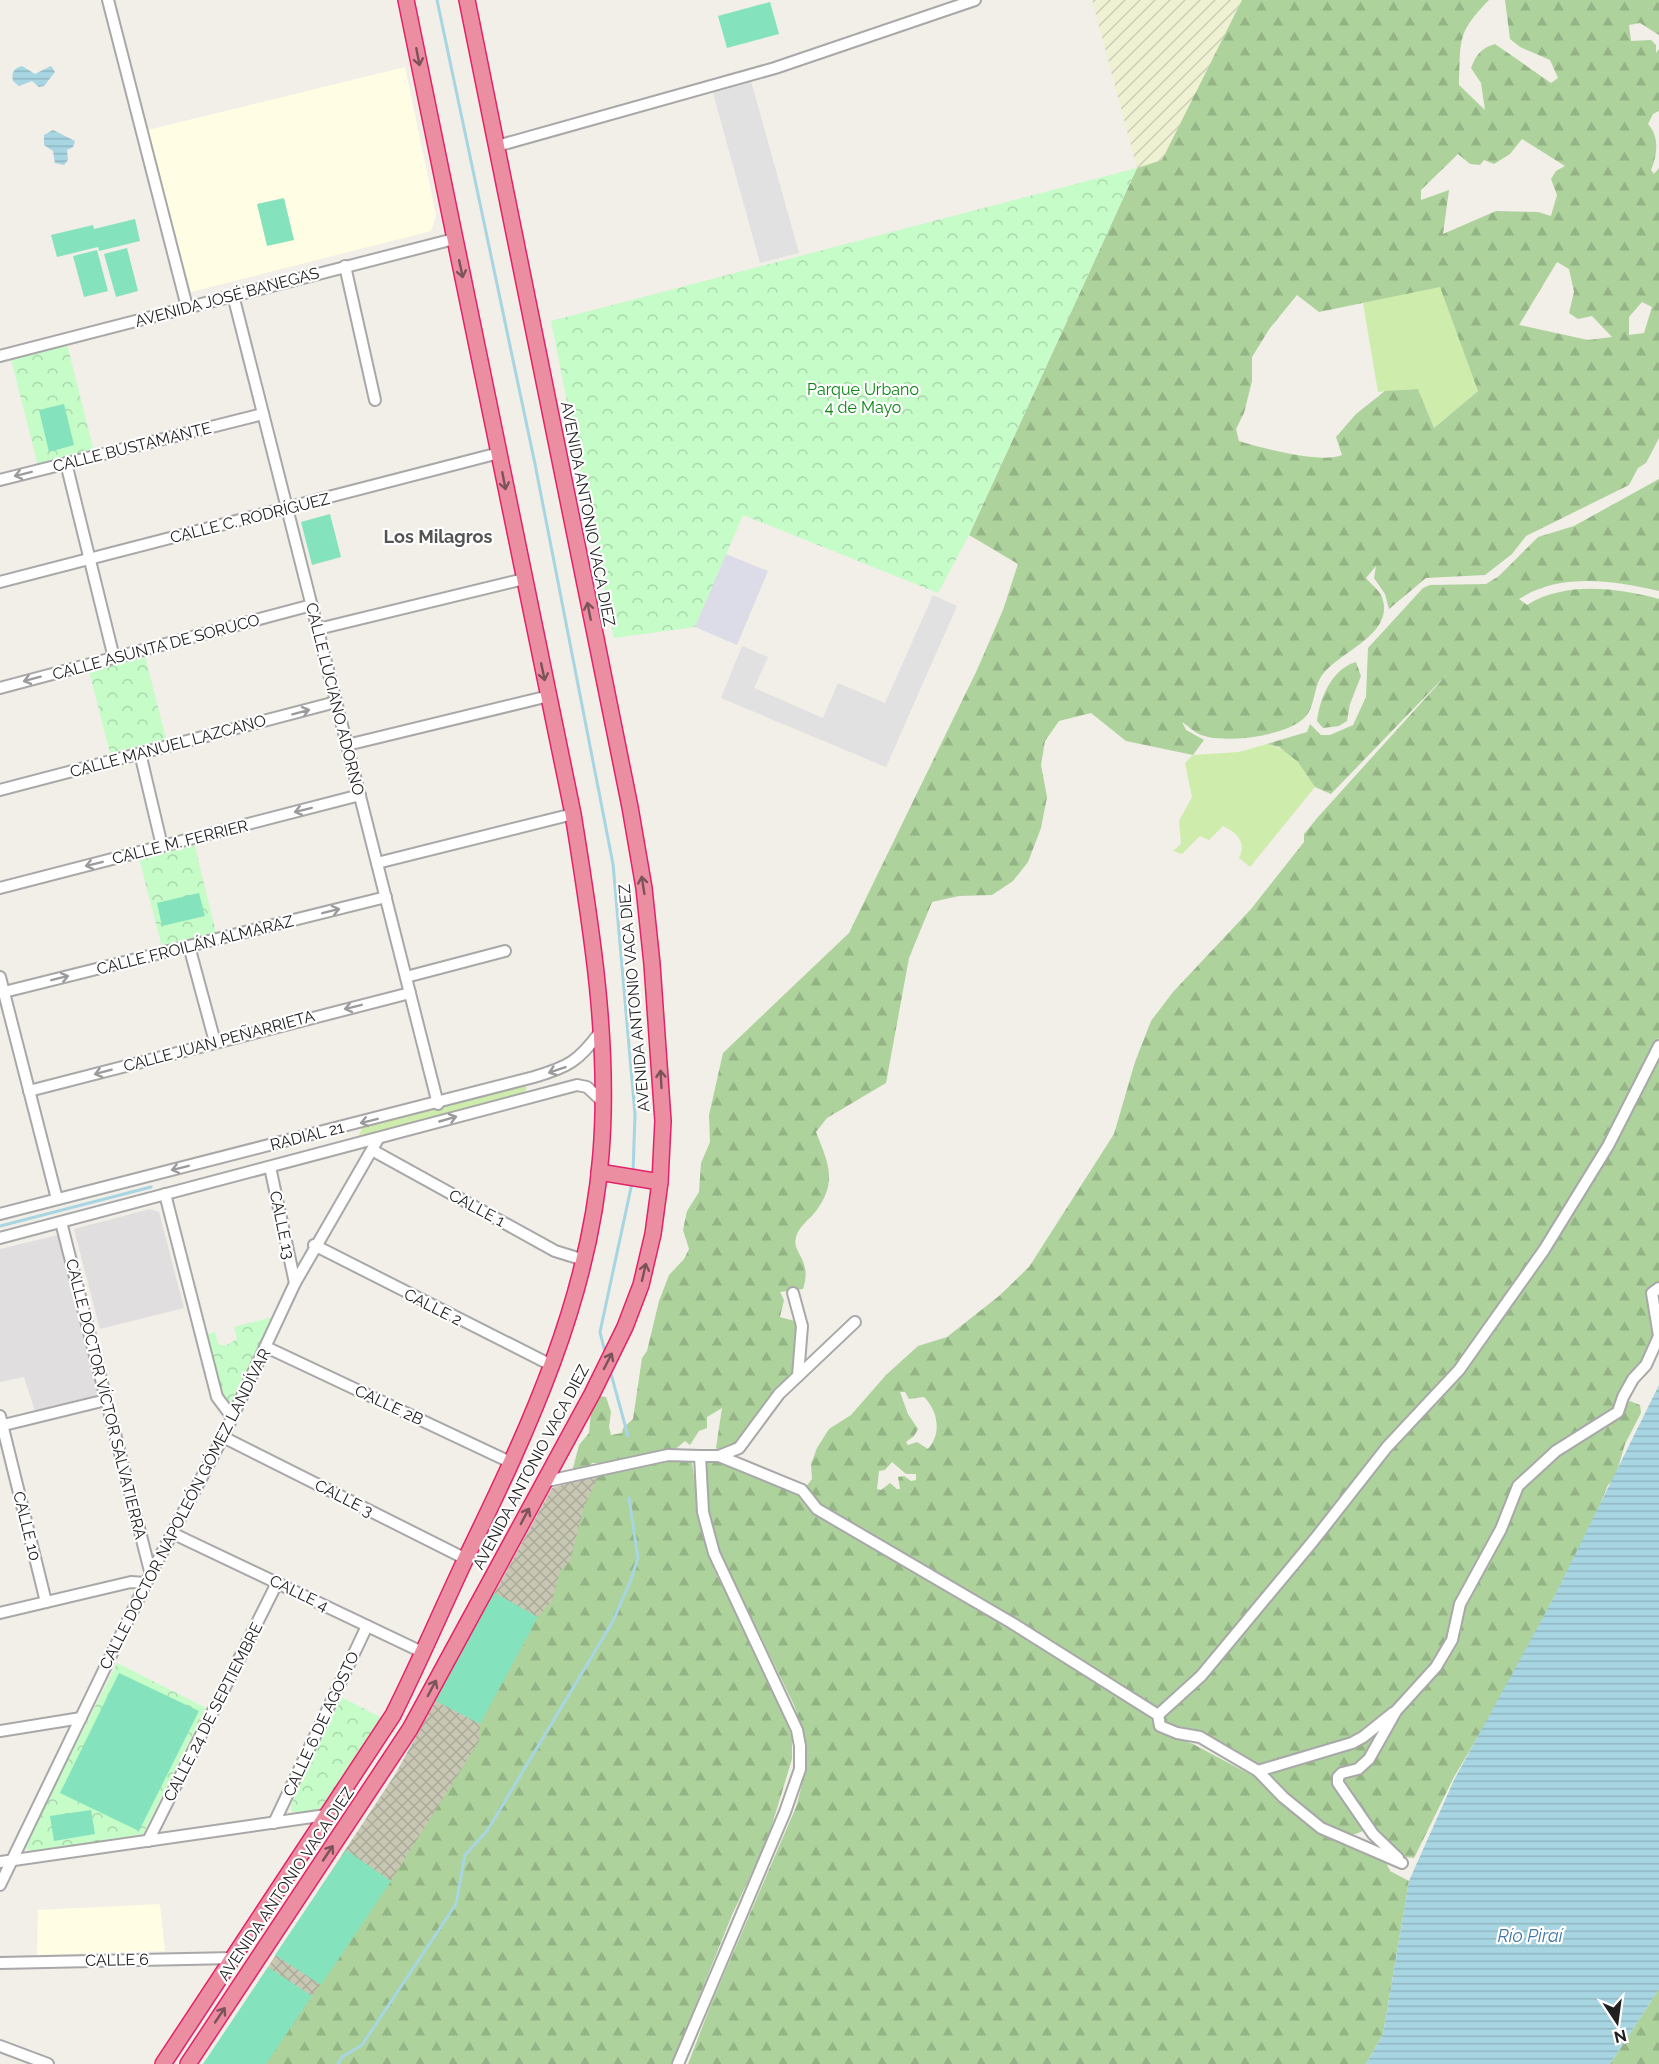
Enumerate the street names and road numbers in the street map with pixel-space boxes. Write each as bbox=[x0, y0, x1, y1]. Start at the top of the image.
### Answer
street label: AVENIDA JOSÉ BANEGAS bbox=[133, 262, 321, 331]
street label: AVENIDA ANTONIO VACA DIEZ bbox=[557, 400, 619, 628]
street label: CALLE BUSTAMANTE bbox=[51, 418, 213, 476]
street label: CALLE C. RODRÍGUEZ bbox=[168, 488, 332, 547]
street label: CALLE LUCIANO ADORNO bbox=[302, 601, 368, 797]
street label: CALLE ASUNTA DE SORUCO bbox=[50, 610, 262, 684]
street label: CALLE MANUEL LAZCANO bbox=[68, 711, 268, 781]
street label: CALLE M. FERRIER bbox=[110, 816, 250, 868]
street label: AVENIDA ANTONIO VACA DIEZ bbox=[615, 883, 653, 1113]
street label: CALLE FROILÁN ALMARAZ bbox=[94, 910, 295, 979]
street label: CALLE JUAN PEÑARRIETA bbox=[121, 1005, 317, 1076]
street label: RADIAL 21 bbox=[268, 1118, 346, 1154]
street label: CALLE 1 bbox=[446, 1185, 509, 1231]
street label: CALLE 13 bbox=[265, 1189, 299, 1261]
street label: CALLE DOCTOR VÍCTOR SALVATIERRA bbox=[62, 1257, 151, 1541]
street label: CALLE 2 bbox=[401, 1284, 465, 1330]
street label: CALLE DOCTOR NAPOLEÓN GÓMEZ LANDÍVAR bbox=[95, 1345, 275, 1673]
street label: AVENIDA ANTONIO VACA DIEZ bbox=[469, 1361, 593, 1573]
street label: CALLE 2B bbox=[352, 1381, 426, 1429]
street label: CALLE 3 bbox=[312, 1475, 376, 1521]
street label: CALLE 10 bbox=[9, 1489, 45, 1563]
street label: CALLE 4 bbox=[267, 1571, 332, 1615]
street label: CALLE 24 DE SEPTIEMBRE bbox=[160, 1619, 267, 1805]
street label: CALLE 6 DE AGOSTO bbox=[279, 1649, 363, 1799]
street label: AVENIDA ANTONIO VACA DIEZ bbox=[214, 1784, 358, 1984]
street label: CALLE 6 bbox=[85, 1950, 149, 1970]

